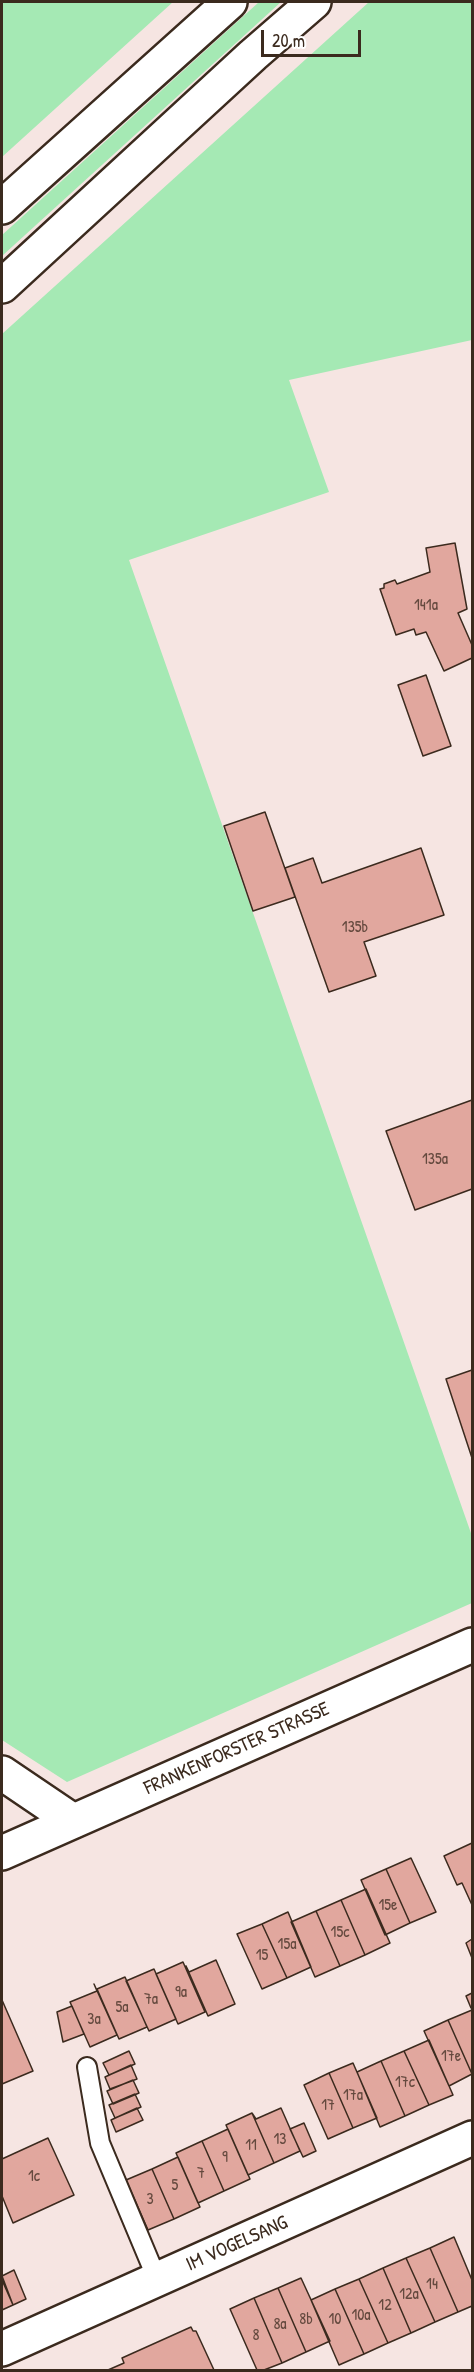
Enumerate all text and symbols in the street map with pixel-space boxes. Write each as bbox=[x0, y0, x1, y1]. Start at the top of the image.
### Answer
scale bar bbox=[264, 18, 364, 56]
text: 20 m bbox=[272, 28, 305, 53]
house number: 141a bbox=[414, 596, 438, 616]
house number: 135b bbox=[342, 918, 368, 938]
house number: 135a bbox=[422, 1150, 448, 1170]
street label: FRANKENFORSTER STRASSE bbox=[141, 1697, 333, 1801]
house number: 15e bbox=[379, 1896, 397, 1916]
house number: 15c bbox=[331, 1923, 349, 1943]
house number: 15a bbox=[278, 1935, 296, 1955]
house number: 15 bbox=[256, 1946, 268, 1966]
house number: 9a bbox=[175, 1983, 187, 2003]
house number: 7a bbox=[144, 1990, 158, 2010]
house number: 5a bbox=[115, 1998, 129, 2018]
house number: 3a bbox=[87, 2010, 101, 2030]
house number: 17e bbox=[441, 2047, 461, 2067]
house number: 17c bbox=[395, 2073, 415, 2093]
house number: 17a bbox=[343, 2086, 363, 2106]
house number: 17 bbox=[321, 2096, 335, 2116]
house number: 13 bbox=[274, 2130, 286, 2150]
house number: 11 bbox=[245, 2136, 257, 2156]
house number: 9 bbox=[222, 2148, 228, 2168]
house number: 7 bbox=[197, 2164, 205, 2184]
house number: 1c bbox=[28, 2167, 40, 2187]
house number: 5 bbox=[172, 2176, 178, 2196]
house number: 3 bbox=[146, 2190, 154, 2210]
street label: IM VOGELSANG bbox=[183, 2211, 291, 2277]
house number: 14 bbox=[426, 2275, 438, 2295]
house number: 12a bbox=[399, 2285, 419, 2305]
house number: 12 bbox=[378, 2296, 392, 2316]
house number: 10a bbox=[351, 2306, 371, 2326]
house number: 8b bbox=[299, 2310, 313, 2330]
house number: 10 bbox=[329, 2310, 341, 2330]
house number: 8a bbox=[273, 2315, 287, 2335]
house number: 8 bbox=[253, 2326, 259, 2346]

